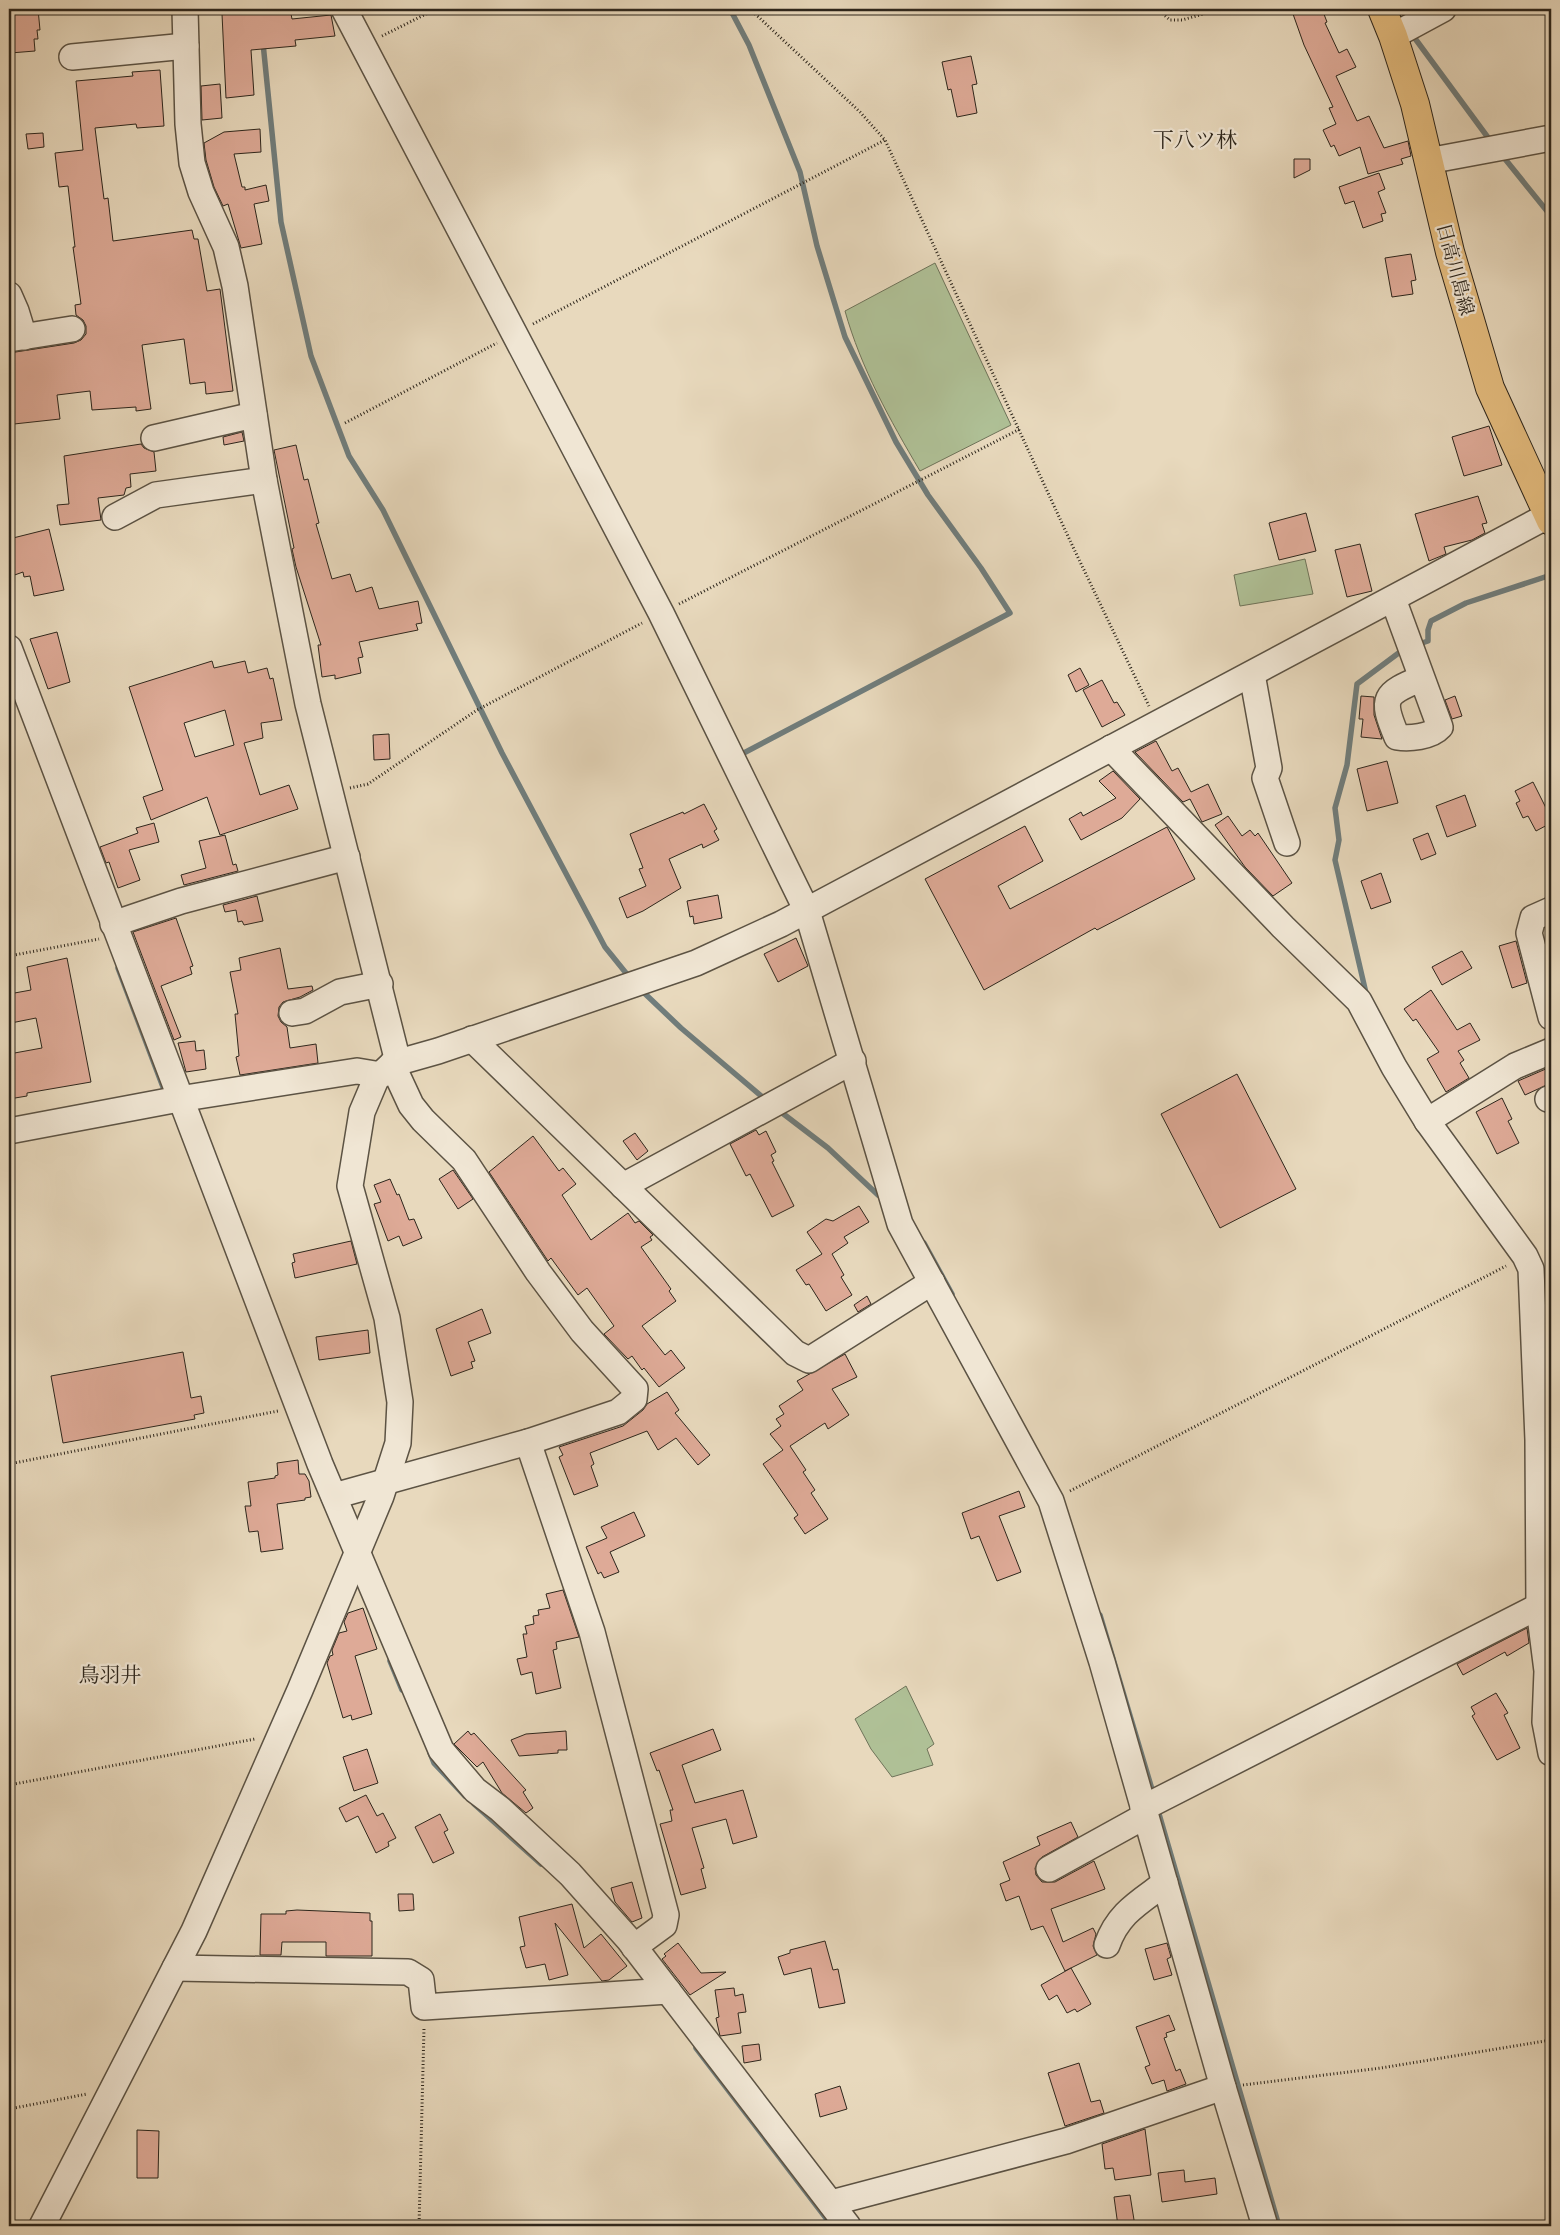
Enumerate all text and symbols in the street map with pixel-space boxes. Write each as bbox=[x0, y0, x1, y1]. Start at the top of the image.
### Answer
district label: 下八ツ林 bbox=[1153, 127, 1237, 153]
street label: 日高川島線 bbox=[1432, 220, 1479, 318]
district label: 鳥羽井 bbox=[79, 1662, 142, 1688]

